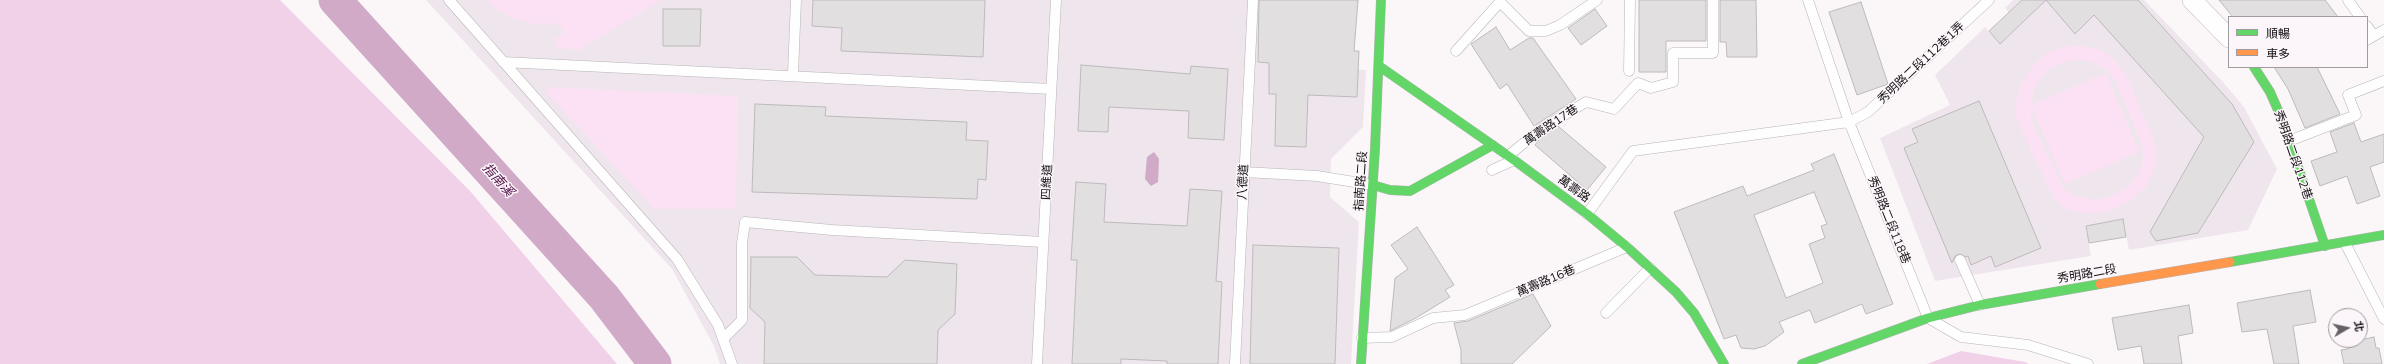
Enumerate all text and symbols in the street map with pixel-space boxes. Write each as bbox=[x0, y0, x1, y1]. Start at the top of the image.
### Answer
legend bbox=[2228, 16, 2368, 68]
street label: 秀明路二段112巷1弄 bbox=[1875, 19, 1967, 107]
text: 順暢 bbox=[2266, 26, 2290, 41]
text: 車多 bbox=[2266, 46, 2290, 61]
street label: 萬壽路17巷 bbox=[1521, 102, 1581, 148]
street label: 秀明路二段112巷 bbox=[2271, 108, 2315, 202]
street label: 指南路二段 bbox=[1352, 151, 1370, 211]
water label: 指南溪 bbox=[479, 160, 517, 200]
street label: 四維道 bbox=[1039, 164, 1055, 200]
street label: 八德道 bbox=[1235, 164, 1251, 200]
street label: 萬壽路 bbox=[1555, 173, 1593, 205]
street label: 秀明路二段118巷 bbox=[1865, 174, 1913, 266]
street label: 萬壽路16巷 bbox=[1514, 262, 1578, 300]
street label: 秀明路二段 bbox=[2056, 262, 2118, 286]
north arrow bbox=[2328, 308, 2368, 348]
text: 北 bbox=[2351, 320, 2367, 333]

